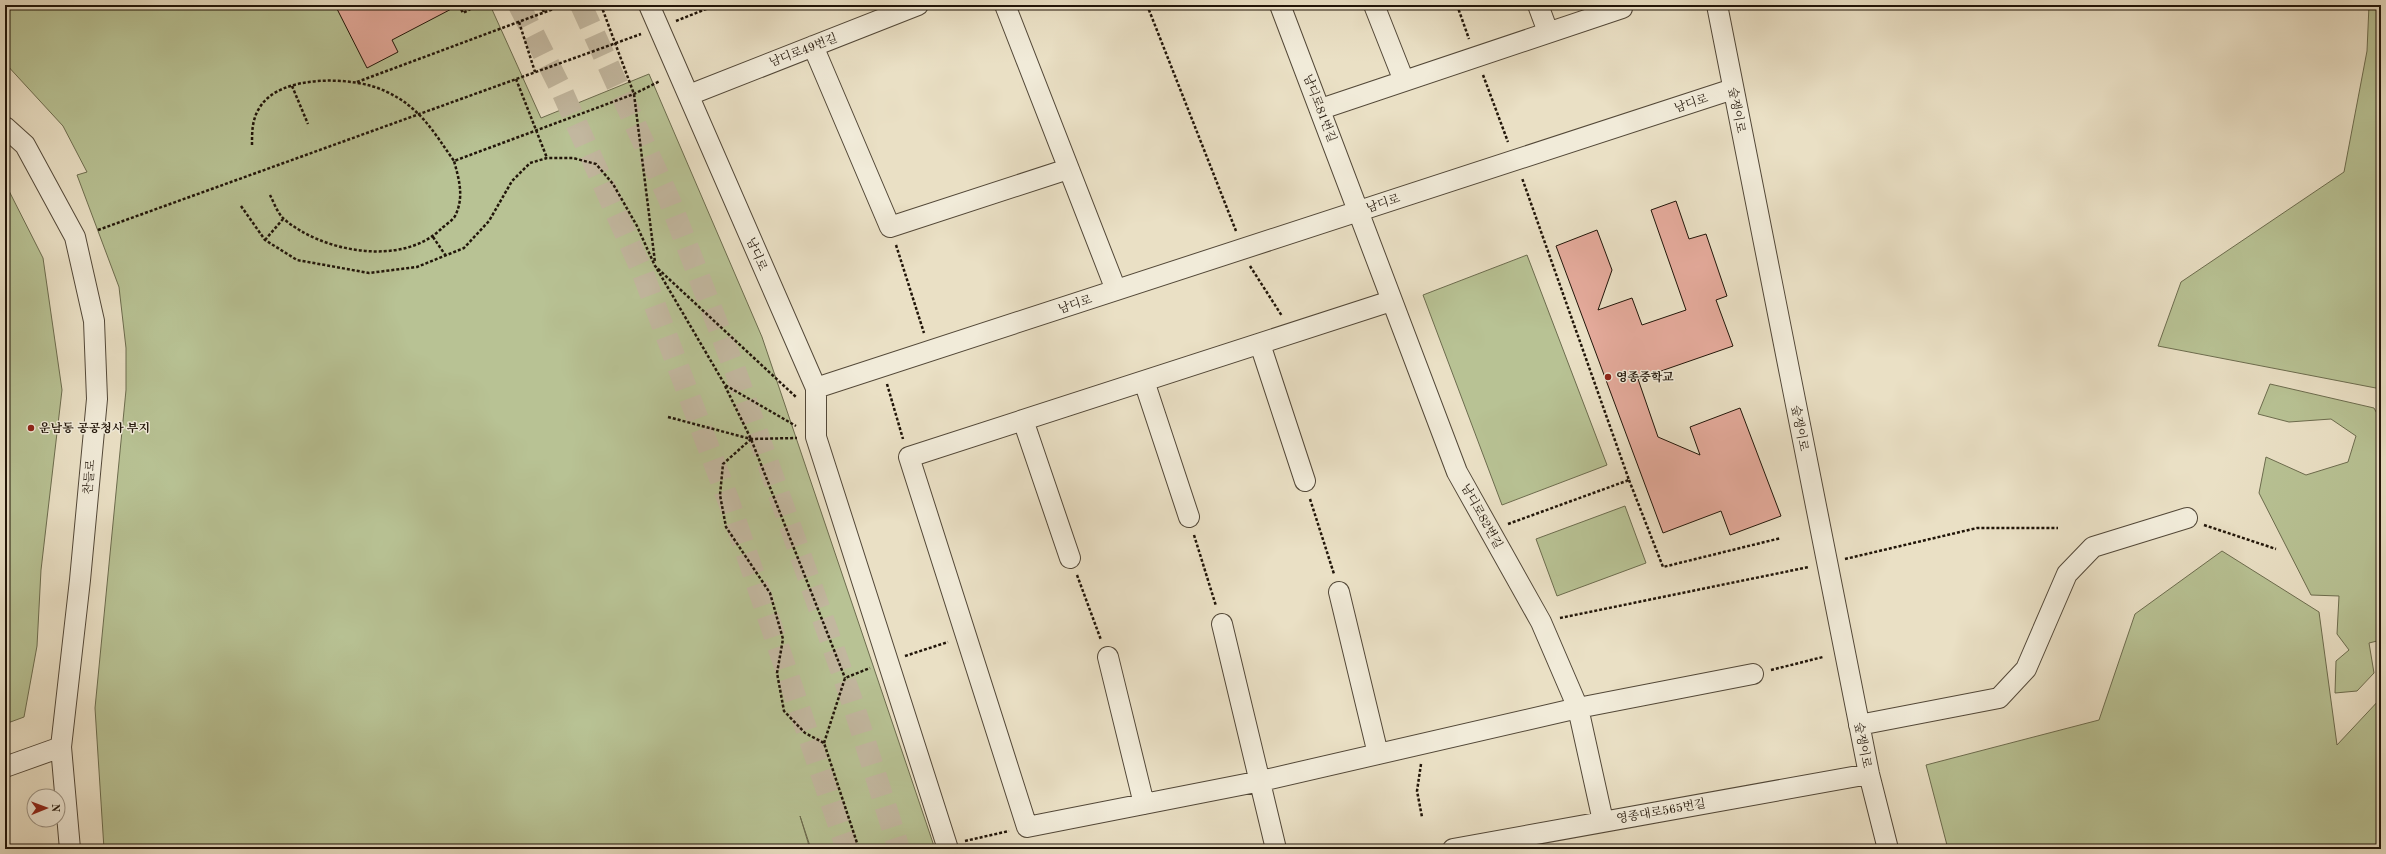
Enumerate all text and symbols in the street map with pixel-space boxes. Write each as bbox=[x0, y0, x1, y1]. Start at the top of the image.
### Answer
street label: 남디로49번길 bbox=[767, 32, 839, 69]
street label: 남디로81번길 bbox=[1301, 72, 1338, 144]
street label: 숲쟁이로 bbox=[1726, 86, 1747, 134]
street label: 남디로 bbox=[1673, 92, 1710, 115]
street label: 남디로 bbox=[1365, 192, 1402, 215]
street label: 남디로 bbox=[744, 236, 769, 273]
street label: 남디로 bbox=[1057, 293, 1094, 316]
place label: 영종중학교 bbox=[1616, 370, 1674, 384]
marker: 영종중학교 bbox=[1603, 372, 1613, 382]
street label: 숲쟁이로 bbox=[1789, 404, 1810, 452]
place label: 운남동 공공청사 부지 bbox=[39, 421, 150, 435]
marker: 운남동 공공청사 부지 bbox=[26, 423, 36, 433]
street label: 찬들로 bbox=[82, 459, 98, 495]
street label: 남디로82번길 bbox=[1458, 482, 1505, 551]
street label: 숲쟁이로 bbox=[1852, 721, 1873, 769]
north arrow bbox=[26, 788, 66, 828]
street label: 영종대로565번길 bbox=[1615, 797, 1707, 826]
text: N bbox=[49, 804, 60, 813]

